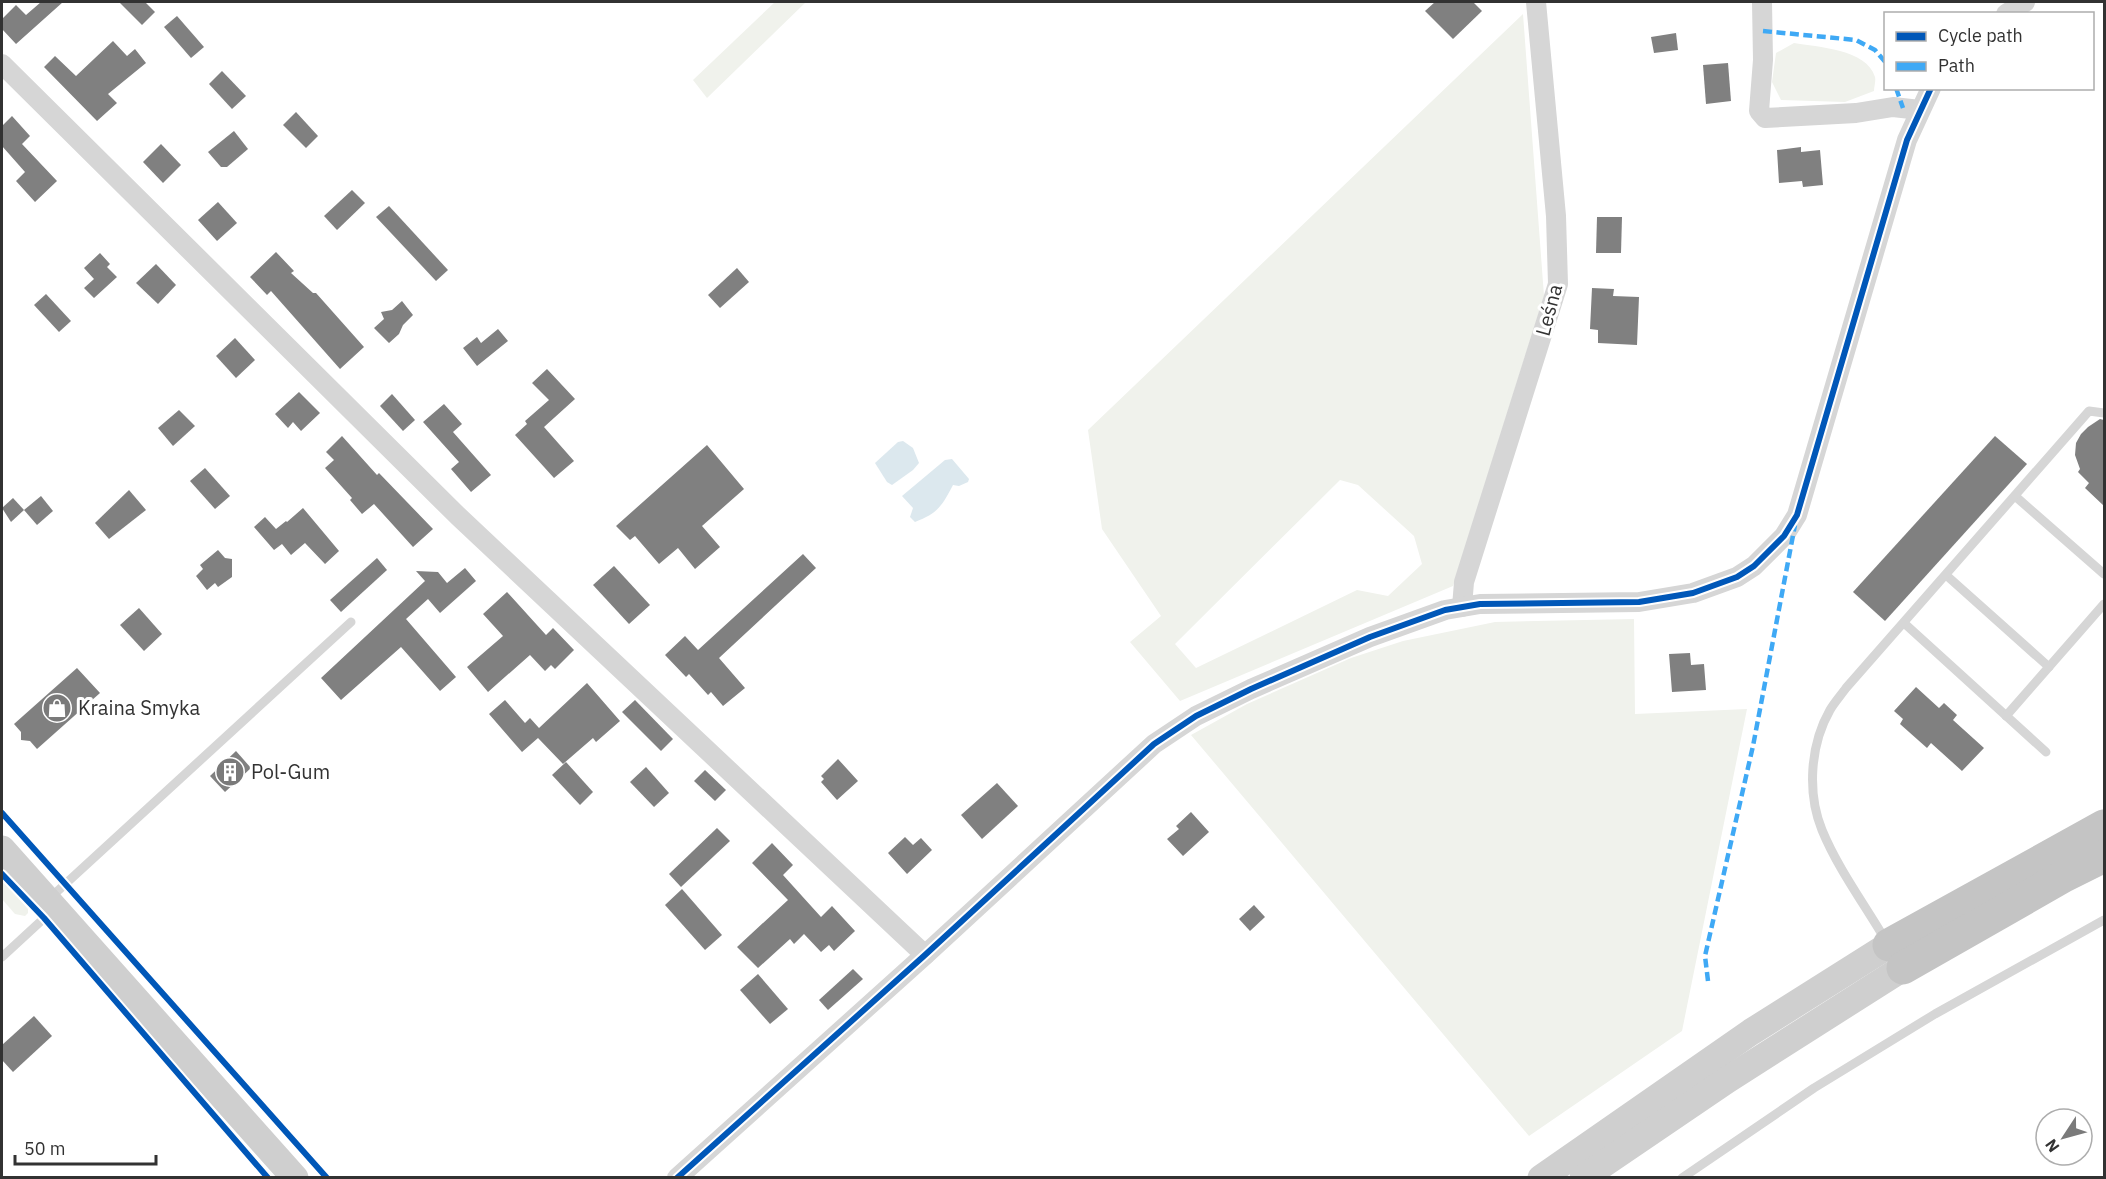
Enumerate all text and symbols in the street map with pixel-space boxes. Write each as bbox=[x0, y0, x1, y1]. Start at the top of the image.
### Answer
legend bbox=[1884, 12, 2094, 90]
text: Cycle path bbox=[1938, 24, 2023, 47]
text: Path bbox=[1938, 54, 1975, 77]
street label: Leśna bbox=[1529, 281, 1568, 339]
shop icon: Kraina Smyka bbox=[41, 692, 73, 724]
place label: Kraina Smyka bbox=[78, 694, 201, 721]
building icon: Pol-Gum bbox=[214, 756, 246, 788]
place label: Pol-Gum bbox=[251, 758, 330, 785]
north arrow bbox=[2034, 1107, 2094, 1167]
scale bar bbox=[15, 1128, 156, 1166]
text: N bbox=[2040, 1135, 2063, 1156]
text: 50 m bbox=[24, 1137, 66, 1160]

